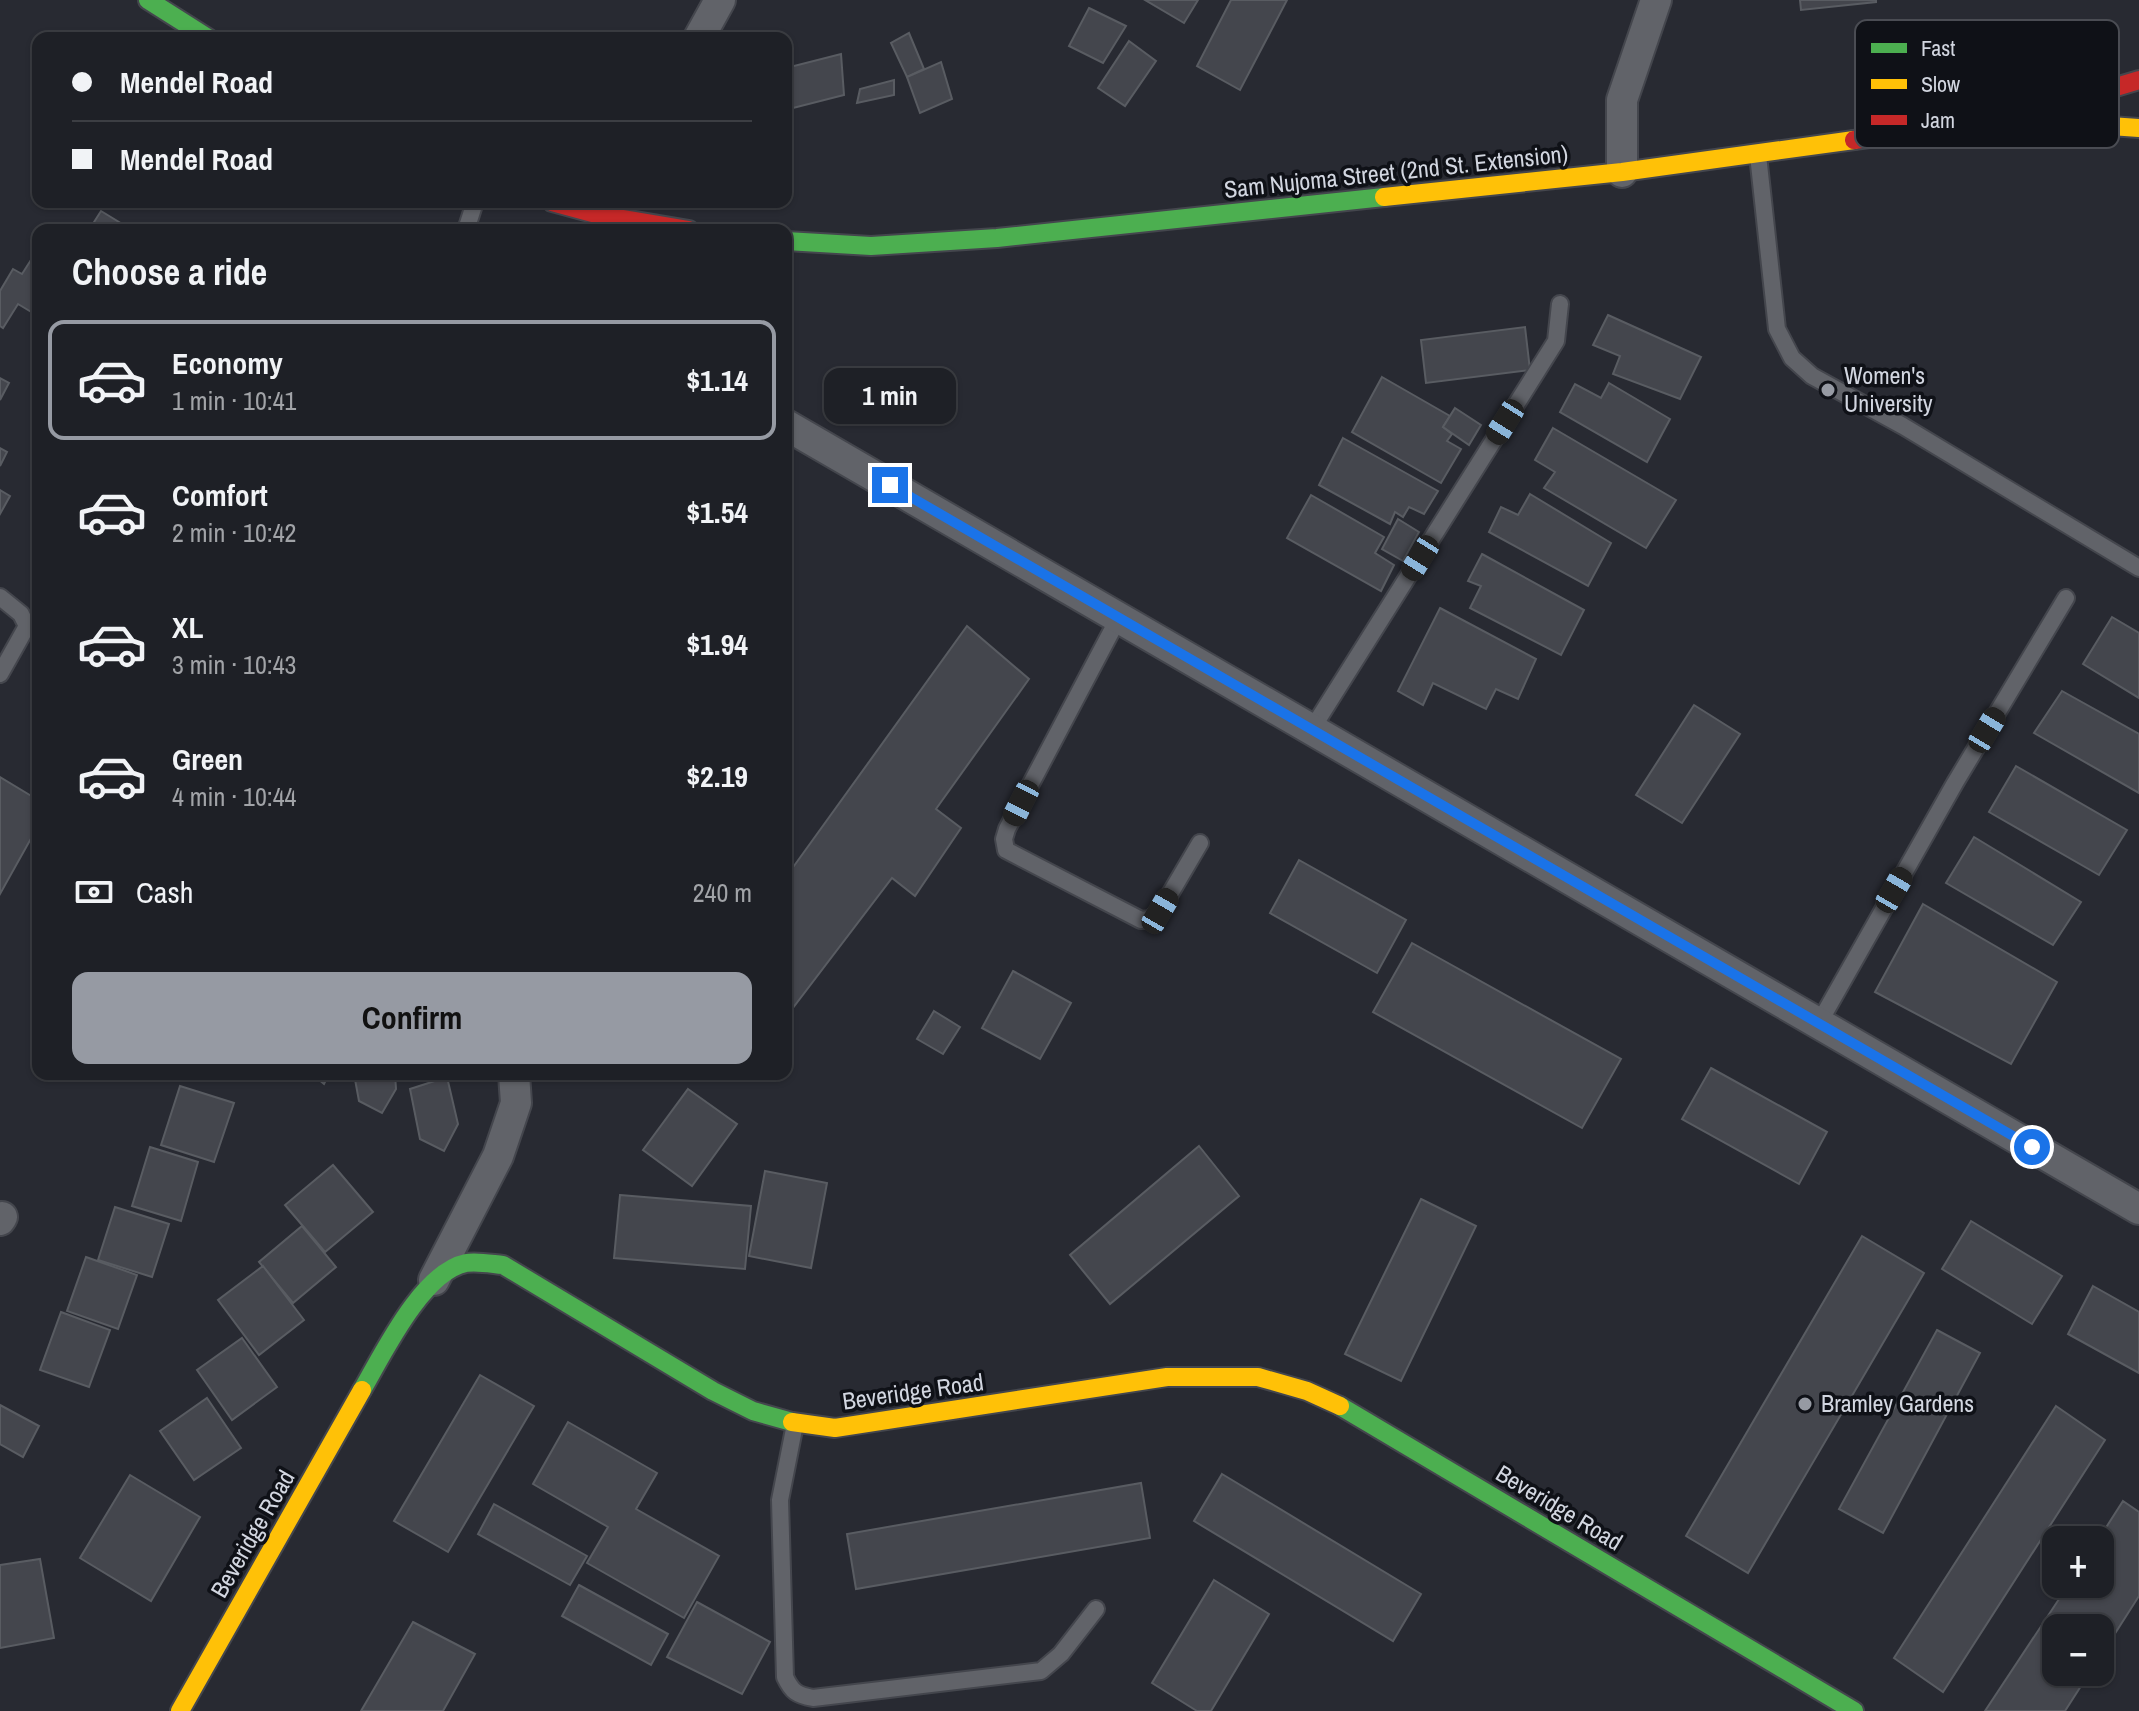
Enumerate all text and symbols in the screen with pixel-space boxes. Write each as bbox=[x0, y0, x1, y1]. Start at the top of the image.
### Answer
legend bbox=[1855, 20, 2119, 148]
text: Fast bbox=[1921, 33, 1955, 63]
text: Mendel Road bbox=[120, 62, 273, 102]
text: Slow bbox=[1921, 69, 1960, 99]
text: Jam bbox=[1921, 105, 1955, 135]
street label: Sam Nujoma Street (2nd St. Extension) bbox=[1222, 137, 1569, 205]
text: Mendel Road bbox=[120, 139, 273, 179]
text: Choose a ride bbox=[72, 248, 267, 296]
text: Economy bbox=[172, 343, 283, 383]
icon: car bbox=[76, 344, 148, 416]
place label: Women's University bbox=[1844, 359, 1933, 419]
text: $1.14 bbox=[686, 360, 748, 400]
callout: 1 min bbox=[824, 369, 956, 425]
text: 1 min bbox=[862, 378, 918, 413]
marker: Women's University bbox=[1819, 381, 1837, 399]
text: 1 min · 10:41 bbox=[172, 383, 296, 418]
car bbox=[1482, 395, 1528, 449]
route end bbox=[872, 467, 908, 503]
text: Comfort bbox=[172, 475, 268, 515]
icon: car bbox=[76, 476, 148, 548]
text: $1.54 bbox=[686, 492, 748, 532]
text: 2 min · 10:42 bbox=[172, 515, 296, 550]
car bbox=[1397, 531, 1443, 585]
text: XL bbox=[172, 607, 203, 647]
icon: car bbox=[76, 608, 148, 680]
text: $1.94 bbox=[686, 624, 748, 664]
text: 3 min · 10:43 bbox=[172, 647, 296, 682]
car bbox=[1964, 703, 2010, 757]
text: Green bbox=[172, 739, 243, 779]
icon: car bbox=[76, 740, 148, 812]
text: $2.19 bbox=[686, 756, 748, 796]
car bbox=[999, 776, 1043, 830]
text: 4 min · 10:44 bbox=[172, 779, 296, 814]
car bbox=[1872, 863, 1916, 917]
icon: cash bbox=[72, 870, 116, 914]
text: Cash bbox=[136, 872, 193, 912]
text: 240 m bbox=[693, 875, 752, 910]
car bbox=[1138, 884, 1182, 938]
button: Confirm bbox=[72, 972, 752, 1064]
route start bbox=[2014, 1129, 2050, 1165]
street label: Beveridge Road bbox=[840, 1365, 986, 1417]
place label: Bramley Gardens bbox=[1821, 1387, 1974, 1419]
marker: Bramley Gardens bbox=[1796, 1395, 1814, 1413]
street label: Beveridge Road bbox=[1490, 1457, 1629, 1557]
street label: Beveridge Road bbox=[203, 1464, 302, 1603]
map controls bbox=[2042, 1526, 2114, 1686]
button: + bbox=[2042, 1526, 2114, 1598]
button: − bbox=[2042, 1614, 2114, 1686]

